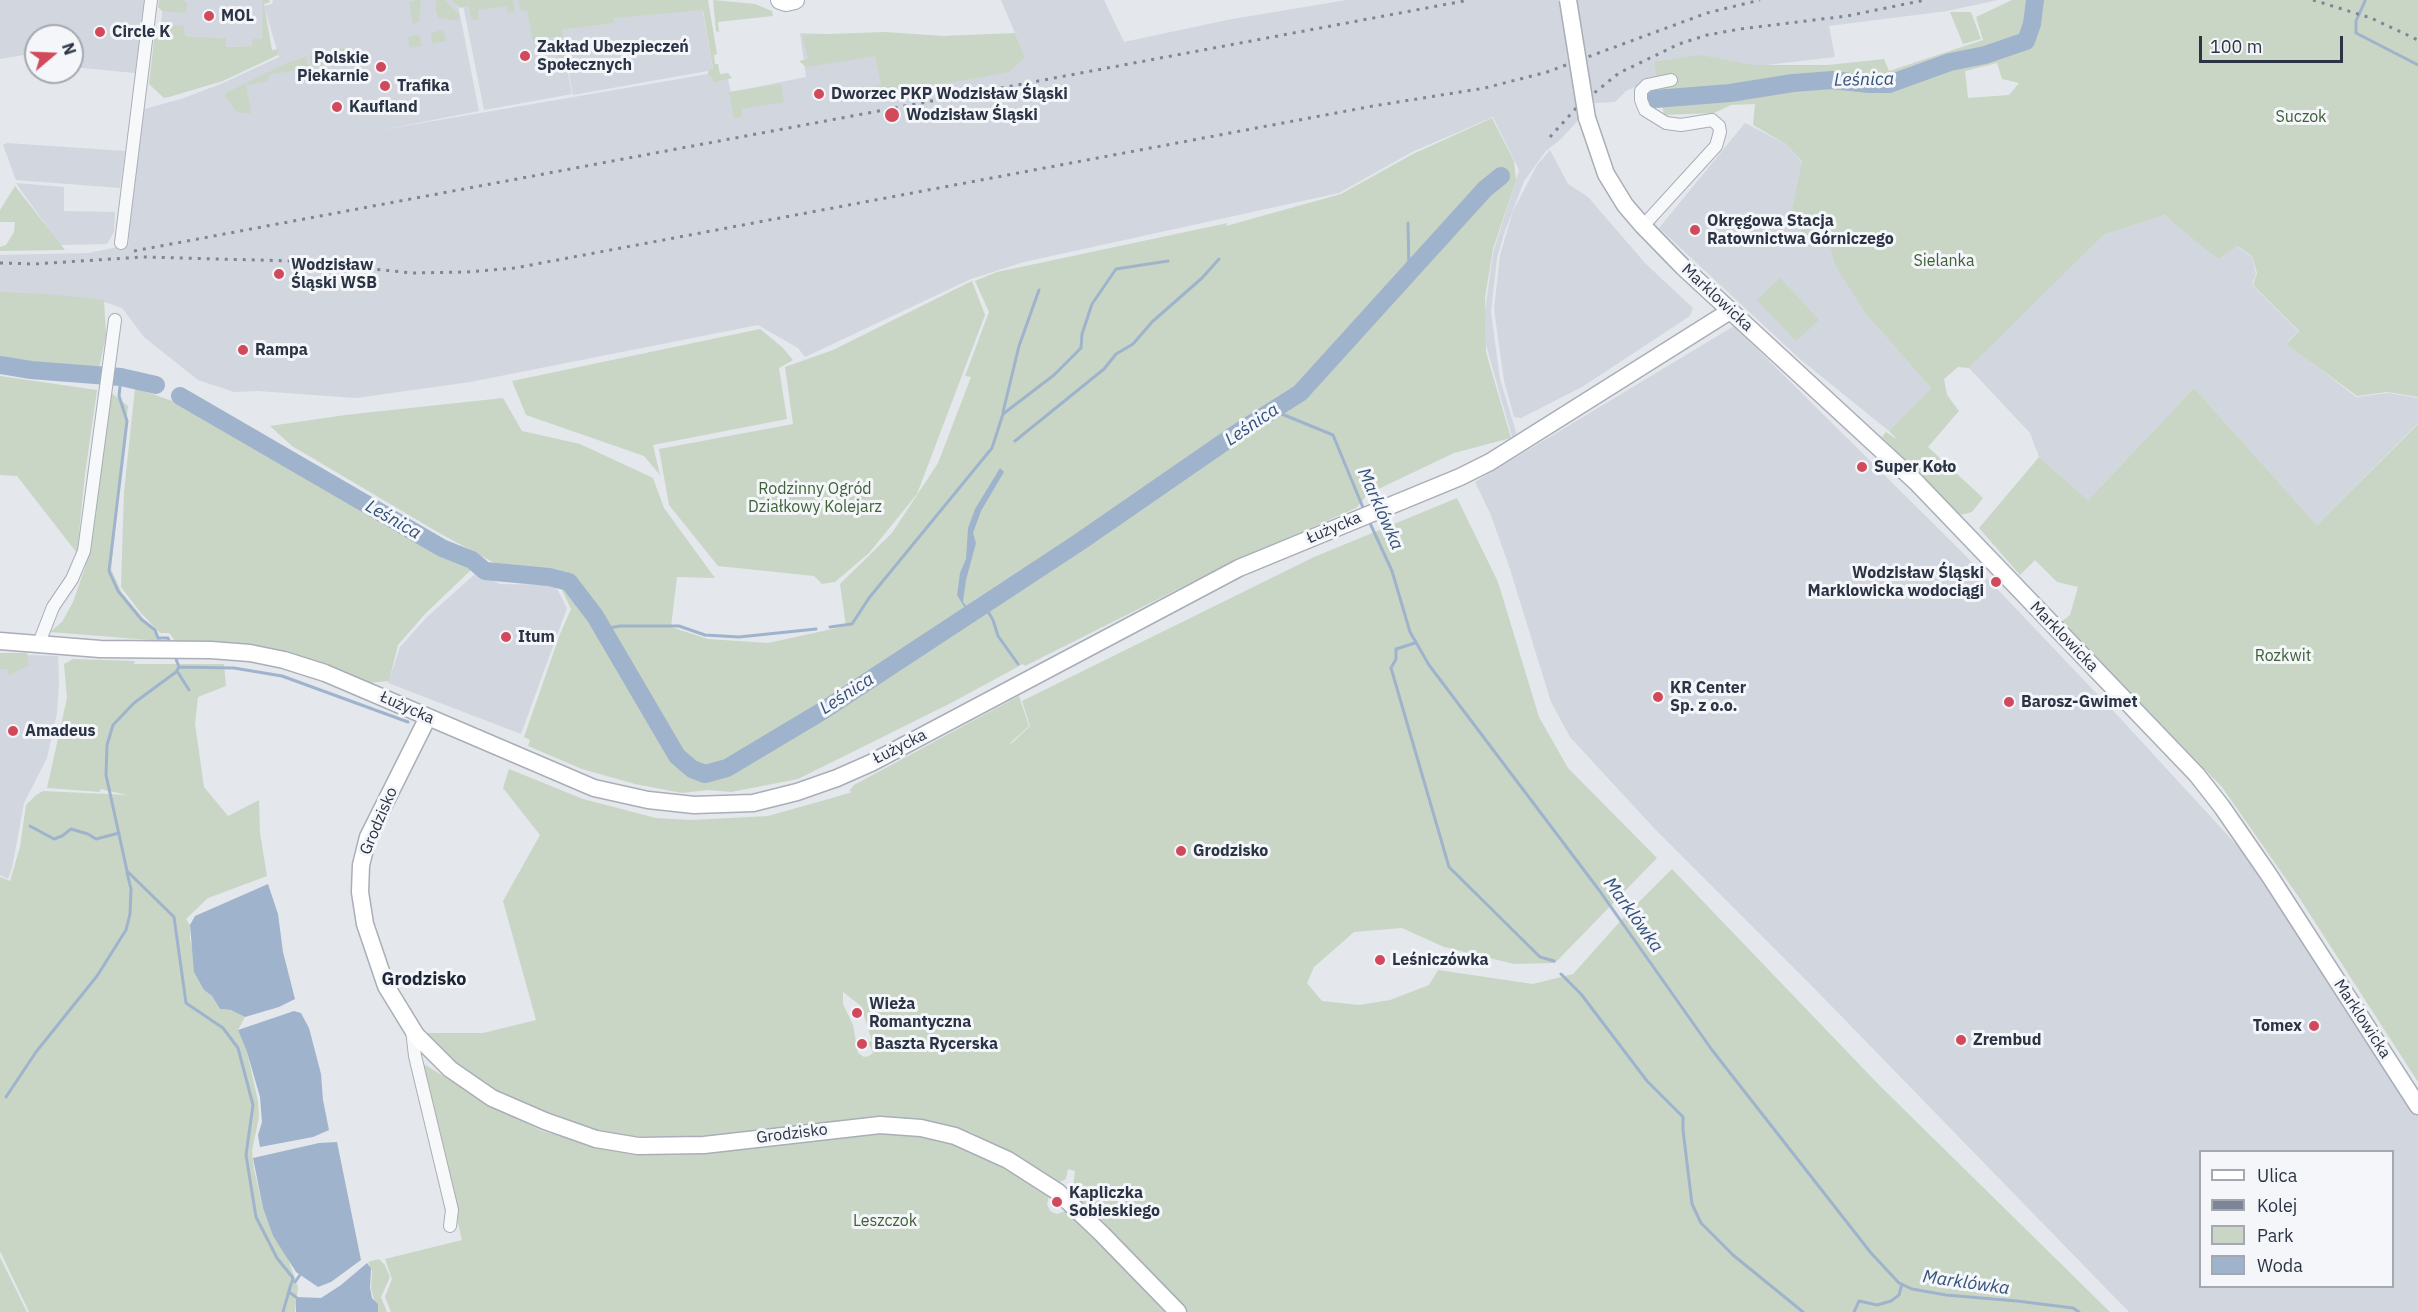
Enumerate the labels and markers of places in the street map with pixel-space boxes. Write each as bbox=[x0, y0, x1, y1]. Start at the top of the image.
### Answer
place label: MOL bbox=[221, 6, 254, 26]
marker: MOL bbox=[202, 9, 216, 23]
place label: Circle K bbox=[112, 22, 170, 42]
marker: Circle K bbox=[93, 25, 107, 39]
place label: Zakład Ubezpieczeń Społecznych bbox=[537, 37, 689, 75]
place label: Polskie Piekarnie bbox=[297, 48, 369, 86]
marker: Zakład Ubezpieczeń Społecznych bbox=[518, 49, 532, 63]
marker: Polskie Piekarnie bbox=[374, 60, 388, 74]
place label: Trafika bbox=[397, 76, 450, 96]
marker: Trafika bbox=[378, 79, 392, 93]
place label: Dworzec PKP Wodzisław Śląski bbox=[831, 84, 1068, 104]
marker: Dworzec PKP Wodzisław Śląski bbox=[812, 87, 826, 101]
place label: Kaufland bbox=[349, 97, 418, 117]
marker: Kaufland bbox=[330, 100, 344, 114]
place label: Wodzisław Śląski bbox=[906, 105, 1038, 125]
marker: Wodzisław Śląski bbox=[883, 106, 901, 124]
place label: Okręgowa Stacja Ratownictwa Górniczego bbox=[1707, 211, 1894, 249]
marker: Okręgowa Stacja Ratownictwa Górniczego bbox=[1688, 223, 1702, 237]
place label: Wodzisław Śląski WSB bbox=[291, 255, 377, 293]
marker: Wodzisław Śląski WSB bbox=[272, 267, 286, 281]
place label: Rampa bbox=[255, 340, 308, 360]
marker: Rampa bbox=[236, 343, 250, 357]
place label: Super Koło bbox=[1874, 457, 1956, 477]
marker: Super Koło bbox=[1855, 460, 1869, 474]
place label: Wodzisław Śląski Marklowicka wodociągi bbox=[1808, 563, 1984, 601]
marker: Wodzisław Śląski Marklowicka wodociągi bbox=[1989, 575, 2003, 589]
place label: Itum bbox=[518, 627, 555, 647]
marker: Itum bbox=[499, 630, 513, 644]
place label: KR Center Sp. z o.o. bbox=[1670, 678, 1746, 716]
marker: KR Center Sp. z o.o. bbox=[1651, 690, 1665, 704]
place label: Barosz-Gwimet bbox=[2021, 692, 2138, 712]
marker: Barosz-Gwimet bbox=[2002, 695, 2016, 709]
place label: Amadeus bbox=[25, 721, 96, 741]
marker: Amadeus bbox=[6, 724, 20, 738]
place label: Grodzisko bbox=[1193, 841, 1268, 861]
marker: Grodzisko bbox=[1174, 844, 1188, 858]
place label: Leśniczówka bbox=[1392, 950, 1489, 970]
marker: Leśniczówka bbox=[1373, 953, 1387, 967]
place label: Wieża Romantyczna bbox=[869, 994, 971, 1032]
marker: Wieża Romantyczna bbox=[850, 1006, 864, 1020]
place label: Tomex bbox=[2253, 1016, 2302, 1036]
marker: Tomex bbox=[2307, 1019, 2321, 1033]
place label: Zrembud bbox=[1973, 1030, 2041, 1050]
marker: Zrembud bbox=[1954, 1033, 1968, 1047]
place label: Baszta Rycerska bbox=[874, 1034, 998, 1054]
marker: Baszta Rycerska bbox=[855, 1037, 869, 1051]
place label: Kapliczka Sobieskiego bbox=[1069, 1183, 1160, 1221]
marker: Kapliczka Sobieskiego bbox=[1050, 1195, 1064, 1209]

